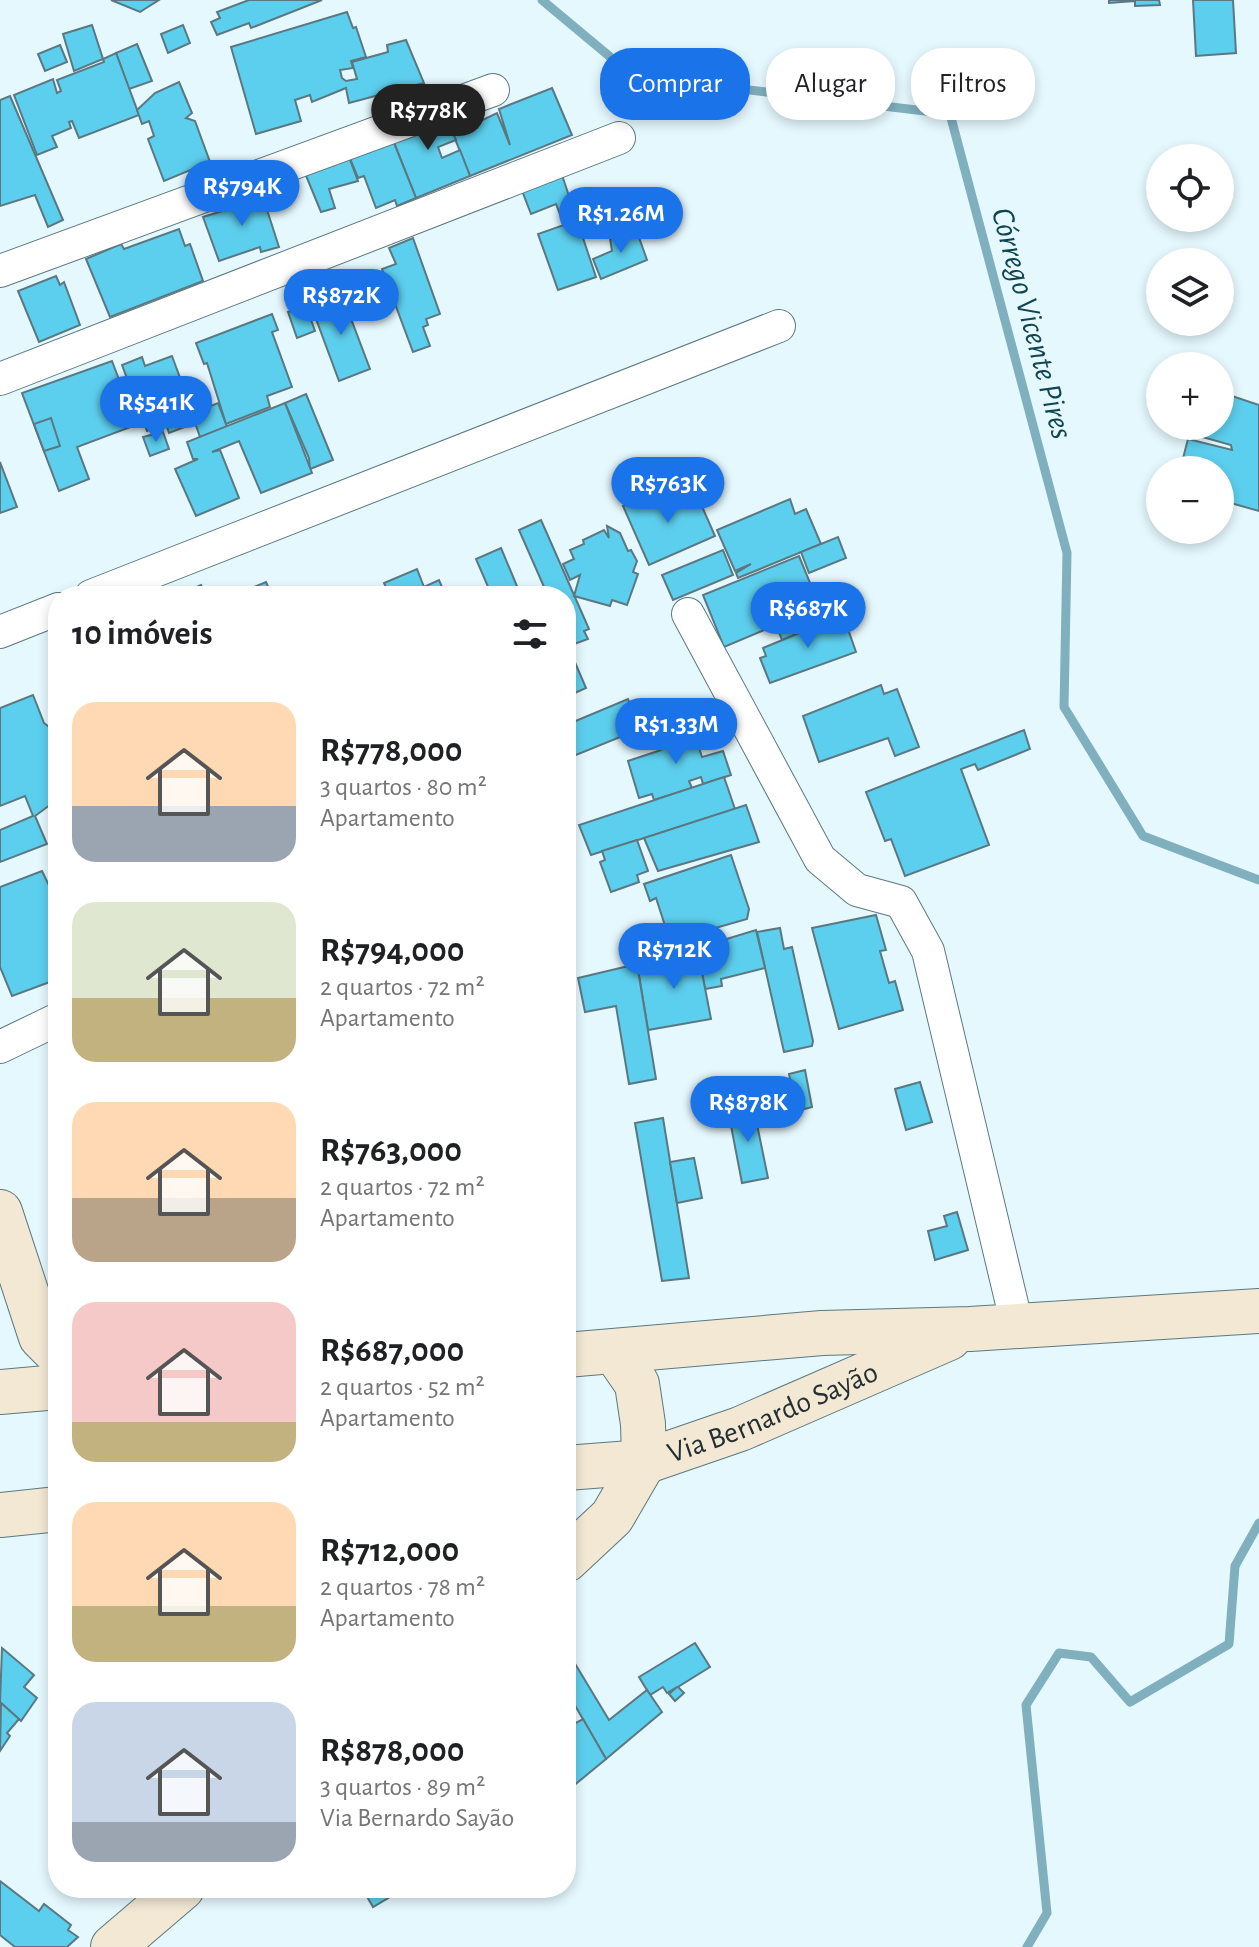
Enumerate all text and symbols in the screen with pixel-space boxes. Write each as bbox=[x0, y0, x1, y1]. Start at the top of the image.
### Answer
chip: Comprar bbox=[600, 48, 750, 120]
chip: Alugar bbox=[766, 48, 895, 120]
chip: Filtros bbox=[911, 48, 1035, 120]
pin: R$778K bbox=[363, 84, 493, 152]
text: R$778K bbox=[389, 97, 467, 123]
map controls bbox=[1146, 144, 1234, 544]
button: locate bbox=[1146, 144, 1234, 232]
pin: R$794K bbox=[177, 160, 307, 228]
text: R$794K bbox=[202, 173, 282, 199]
pin: R$1.26M bbox=[547, 187, 695, 255]
text: R$1.26M bbox=[577, 200, 665, 226]
water label: Córrego Vicente Pires bbox=[986, 204, 1078, 442]
button: layers bbox=[1146, 248, 1234, 336]
pin: R$872K bbox=[276, 269, 406, 337]
text: R$872K bbox=[302, 282, 380, 308]
button: + bbox=[1146, 352, 1234, 440]
pin: R$541K bbox=[91, 376, 221, 444]
text: R$541K bbox=[118, 389, 194, 415]
button: − bbox=[1146, 456, 1234, 544]
pin: R$763K bbox=[603, 457, 733, 525]
text: R$763K bbox=[629, 470, 707, 496]
pin: R$687K bbox=[743, 582, 873, 650]
text: R$687K bbox=[769, 595, 847, 621]
icon: filters bbox=[508, 612, 552, 656]
text: 10 imóveis bbox=[72, 617, 213, 651]
pin: R$1.33M bbox=[602, 698, 750, 766]
text: R$1.33M bbox=[633, 711, 719, 737]
icon: home bbox=[136, 734, 232, 830]
text: R$778,000 bbox=[320, 734, 462, 768]
text: 3 quartos · 80 m² bbox=[320, 774, 487, 800]
text: Apartamento bbox=[320, 805, 455, 831]
pin: R$712K bbox=[609, 923, 739, 991]
icon: home bbox=[136, 934, 232, 1030]
text: R$794,000 bbox=[320, 934, 465, 968]
text: R$712K bbox=[636, 936, 712, 962]
text: 2 quartos · 72 m² bbox=[320, 974, 484, 1000]
text: Apartamento bbox=[320, 1005, 455, 1031]
pin: R$878K bbox=[683, 1076, 813, 1144]
text: R$878K bbox=[708, 1089, 788, 1115]
icon: home bbox=[136, 1134, 232, 1230]
text: R$763,000 bbox=[320, 1134, 462, 1168]
text: 2 quartos · 72 m² bbox=[320, 1174, 484, 1200]
text: Apartamento bbox=[320, 1205, 455, 1231]
icon: home bbox=[136, 1334, 232, 1430]
text: R$687,000 bbox=[320, 1334, 464, 1368]
street label: Via Bernardo Sayão bbox=[664, 1357, 882, 1469]
text: 2 quartos · 52 m² bbox=[320, 1374, 485, 1400]
text: Apartamento bbox=[320, 1405, 455, 1431]
icon: home bbox=[136, 1534, 232, 1630]
text: R$712,000 bbox=[320, 1534, 459, 1568]
text: 2 quartos · 78 m² bbox=[320, 1574, 485, 1600]
text: Apartamento bbox=[320, 1605, 455, 1631]
icon: home bbox=[136, 1734, 232, 1830]
text: R$878,000 bbox=[320, 1734, 465, 1768]
text: 3 quartos · 89 m² bbox=[320, 1774, 485, 1800]
text: Via Bernardo Sayão bbox=[320, 1805, 514, 1831]

